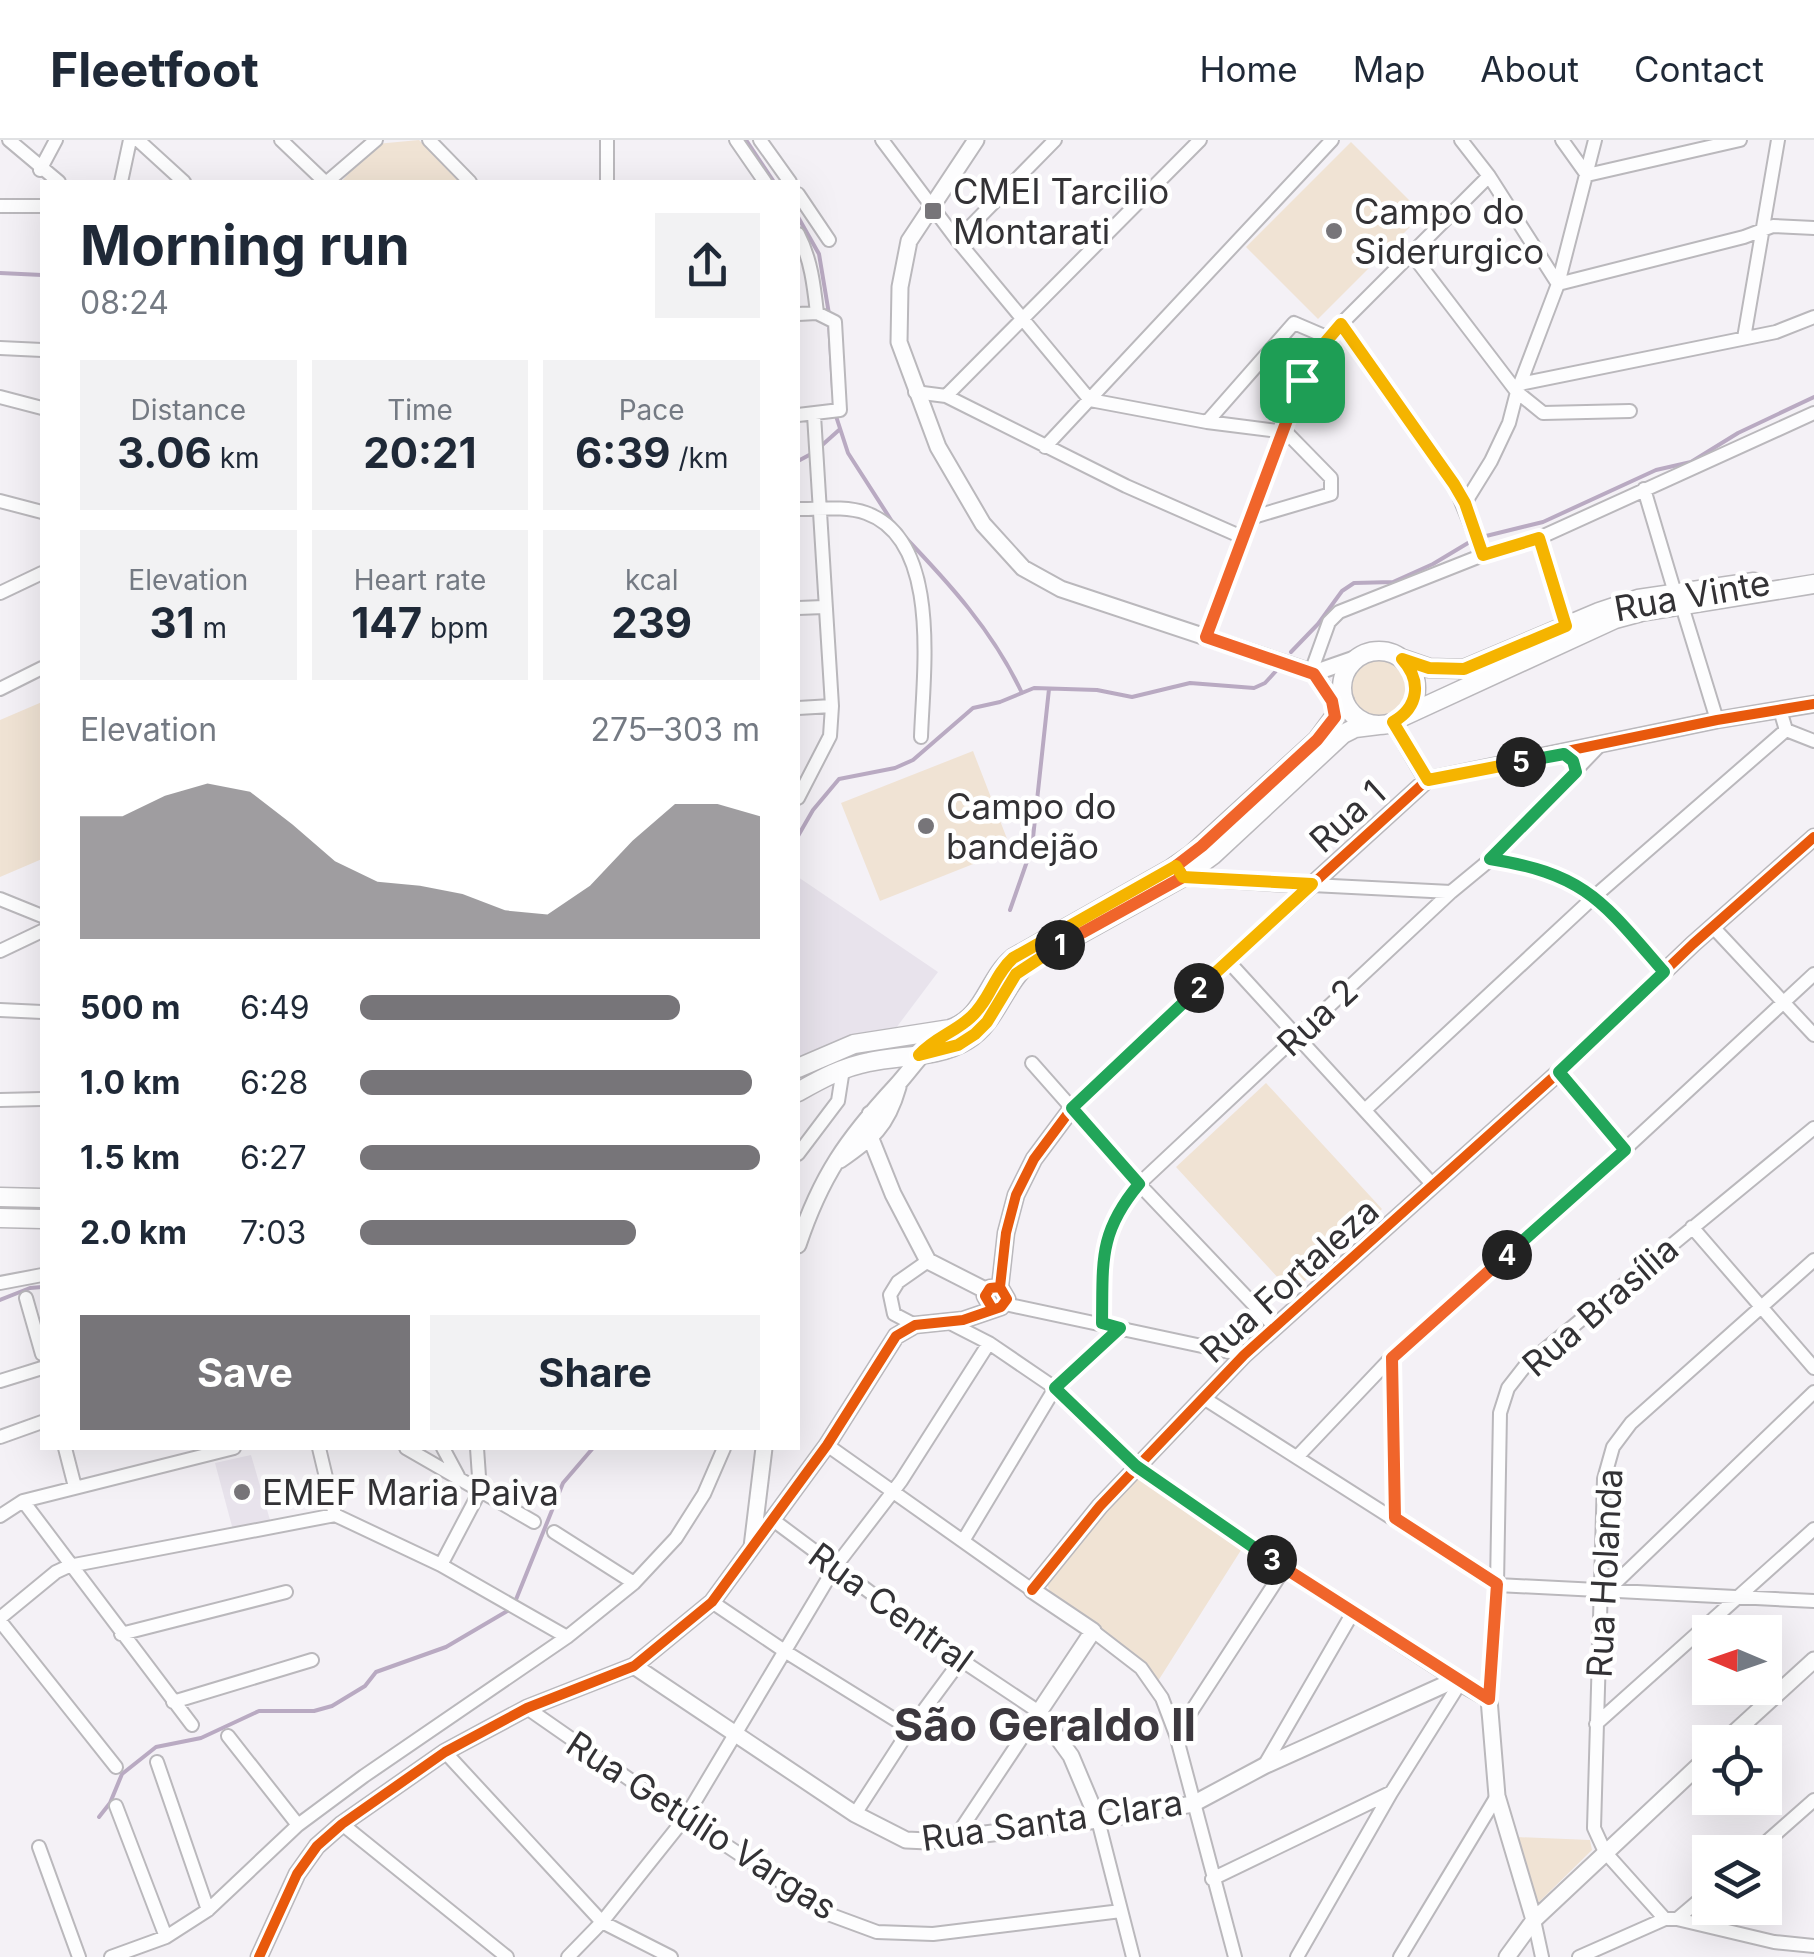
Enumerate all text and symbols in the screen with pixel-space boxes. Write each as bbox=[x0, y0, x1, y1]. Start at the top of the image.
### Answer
text: Fleetfoot bbox=[50, 40, 259, 99]
text: Home bbox=[1200, 48, 1298, 90]
text: Map bbox=[1353, 48, 1425, 90]
text: About bbox=[1480, 48, 1579, 90]
text: Contact bbox=[1634, 48, 1764, 90]
place label: CMEI Tarcilio Montarati bbox=[953, 170, 1169, 252]
place label: Campo do Siderurgico bbox=[1354, 190, 1544, 272]
marker: CMEI Tarcilio Montarati bbox=[922, 200, 944, 222]
text: Morning run bbox=[80, 212, 410, 278]
button: share bbox=[655, 213, 760, 318]
marker: Campo do Siderurgico bbox=[1323, 220, 1345, 242]
text: 08:24 bbox=[80, 283, 169, 322]
pin bbox=[1260, 338, 1345, 423]
icon: arrive bbox=[1275, 353, 1330, 408]
text: Distance bbox=[131, 393, 246, 427]
text: Time bbox=[387, 393, 453, 427]
text: Pace bbox=[619, 393, 685, 427]
text: 3.06 bbox=[117, 427, 212, 478]
text: 20:21 bbox=[363, 427, 477, 478]
text: 6:39 bbox=[575, 427, 671, 478]
text: km bbox=[212, 441, 260, 475]
text: /km bbox=[671, 441, 728, 475]
street label: Rua Vinte bbox=[1611, 561, 1773, 629]
text: Elevation bbox=[128, 563, 248, 597]
text: Heart rate bbox=[354, 563, 486, 597]
text: kcal bbox=[625, 563, 678, 597]
text: 31 bbox=[150, 597, 195, 648]
text: 147 bbox=[351, 597, 422, 648]
text: 239 bbox=[611, 597, 692, 648]
text: m bbox=[195, 611, 227, 645]
text: bpm bbox=[422, 611, 489, 645]
text: Elevation bbox=[80, 710, 217, 749]
text: 275–303 m bbox=[590, 710, 760, 749]
pin: 5 bbox=[1496, 737, 1546, 787]
text: 5 bbox=[1512, 745, 1530, 779]
street label: Rua 1 bbox=[1301, 771, 1393, 861]
place label: Campo do bandejão bbox=[946, 785, 1117, 867]
marker: Campo do bandejão bbox=[915, 815, 937, 837]
pin: 1 bbox=[1035, 920, 1085, 970]
text: 1 bbox=[1054, 928, 1066, 962]
pin: 2 bbox=[1174, 963, 1224, 1013]
street label: Rua 2 bbox=[1268, 970, 1366, 1064]
text: 2 bbox=[1190, 971, 1208, 1005]
text: 500 m bbox=[80, 988, 180, 1027]
text: 6:49 bbox=[240, 988, 310, 1027]
text: 1.0 km bbox=[80, 1063, 180, 1102]
text: 6:28 bbox=[240, 1063, 308, 1102]
text: 1.5 km bbox=[80, 1138, 180, 1177]
text: 6:27 bbox=[240, 1138, 307, 1177]
street label: Rua Fortaleza bbox=[1191, 1189, 1387, 1371]
text: 2.0 km bbox=[80, 1213, 187, 1252]
text: 7:03 bbox=[240, 1213, 306, 1252]
street label: Rua Brasília bbox=[1514, 1227, 1686, 1385]
pin: 4 bbox=[1482, 1230, 1532, 1280]
text: 4 bbox=[1498, 1238, 1516, 1272]
button: Save bbox=[80, 1315, 410, 1430]
button: Share bbox=[430, 1315, 760, 1430]
street label: Rua Holanda bbox=[1578, 1467, 1630, 1679]
place label: EMEF Maria Paiva bbox=[262, 1471, 559, 1513]
marker: EMEF Maria Paiva bbox=[231, 1481, 253, 1503]
street label: Rua Central bbox=[801, 1534, 981, 1680]
pin: 3 bbox=[1247, 1535, 1297, 1585]
text: 3 bbox=[1263, 1543, 1281, 1577]
north arrow bbox=[1692, 1615, 1782, 1705]
map controls bbox=[1692, 1615, 1782, 1925]
district label: São Geraldo II bbox=[894, 1697, 1196, 1752]
street label: Rua Getúlio Vargas bbox=[559, 1722, 845, 1928]
button: locate bbox=[1692, 1725, 1782, 1815]
street label: Rua Santa Clara bbox=[919, 1781, 1185, 1859]
button: layers bbox=[1692, 1835, 1782, 1925]

